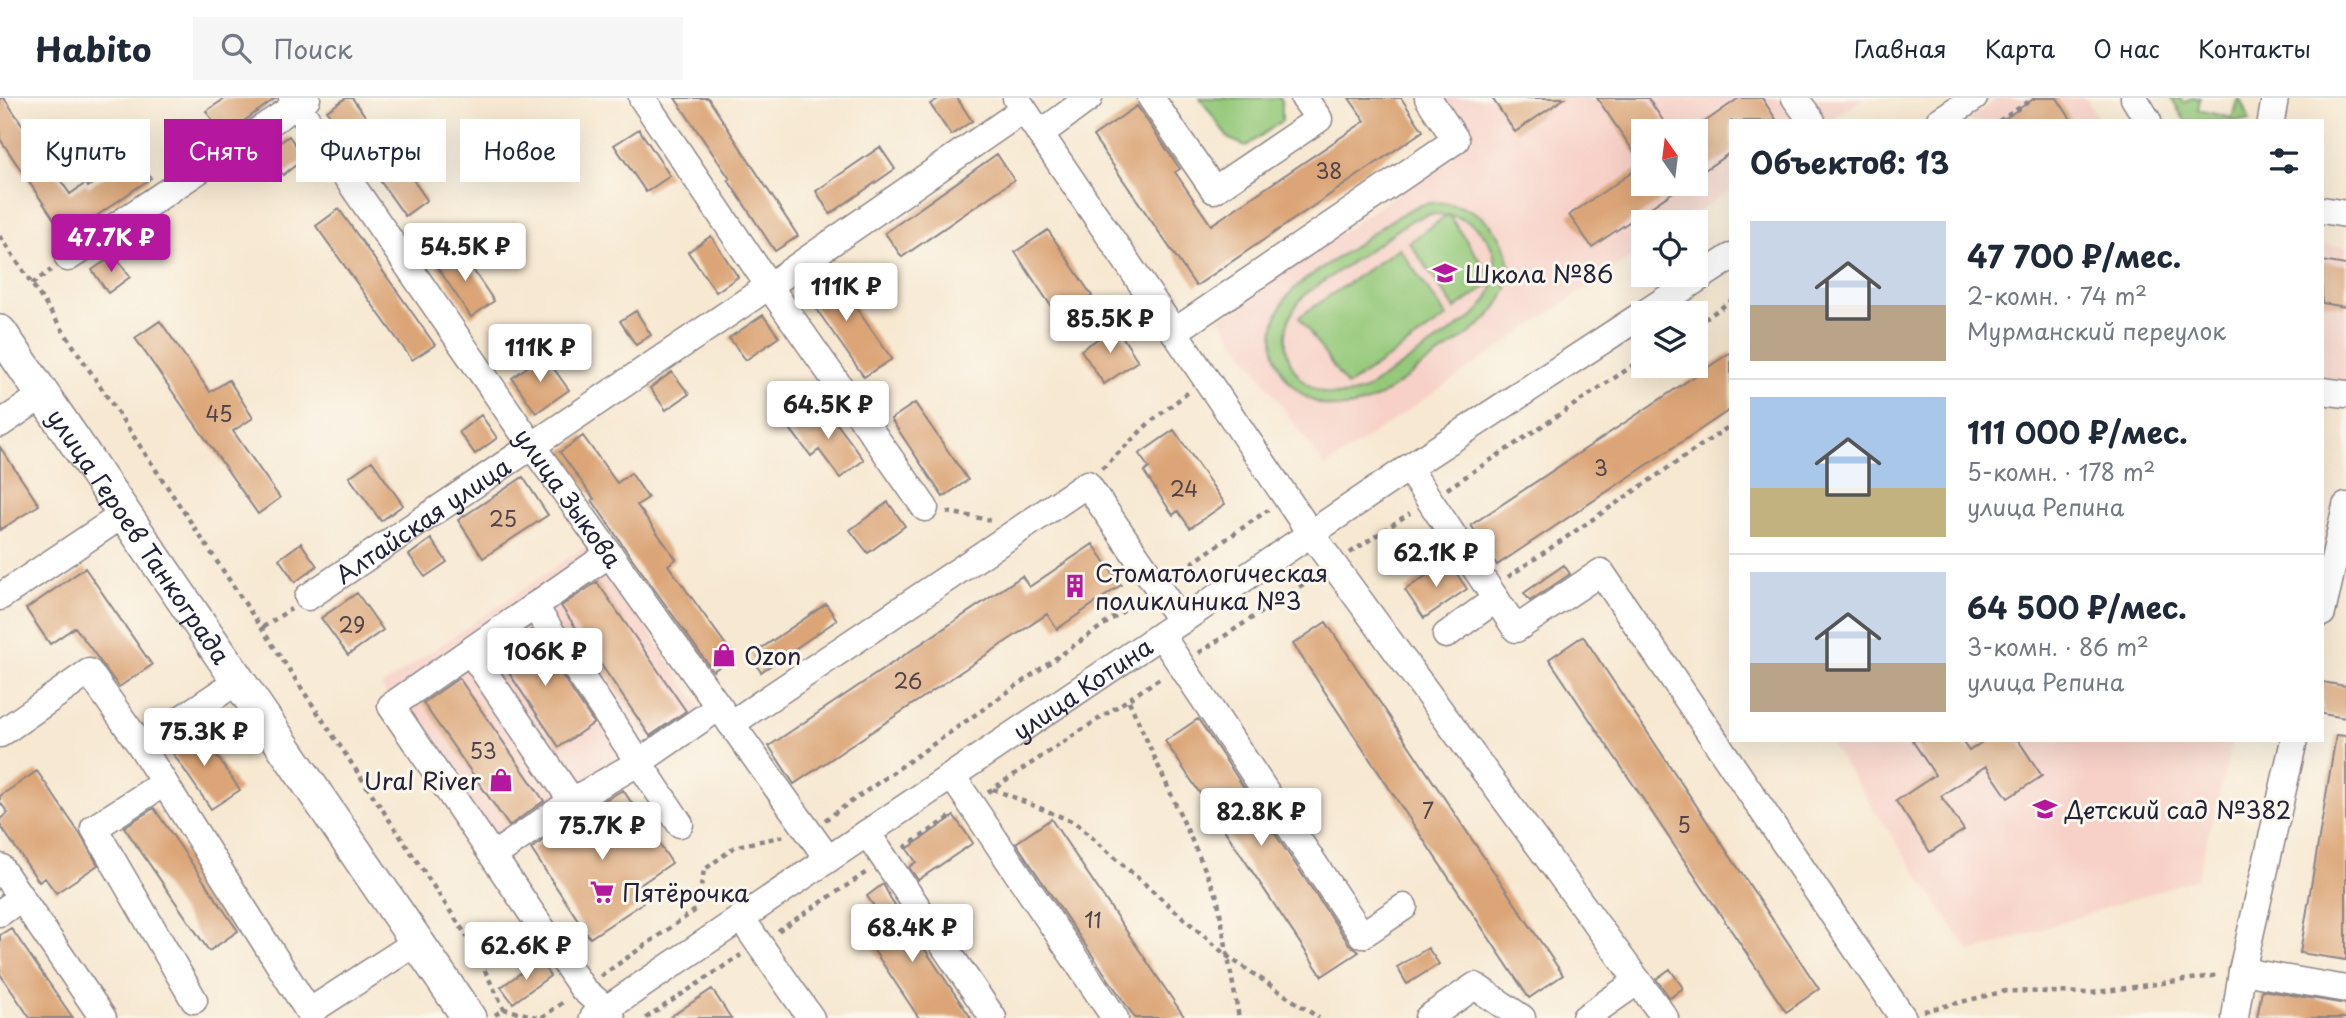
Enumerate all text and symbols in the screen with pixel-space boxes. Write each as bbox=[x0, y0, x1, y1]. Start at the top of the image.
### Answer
search box bbox=[193, 17, 683, 80]
text: Habito bbox=[35, 23, 151, 73]
icon: search bbox=[217, 29, 255, 67]
text: Поиск bbox=[273, 29, 352, 68]
text: Главная bbox=[1854, 30, 1947, 66]
text: Карта bbox=[1985, 30, 2055, 66]
text: О нас bbox=[2093, 30, 2160, 66]
text: Контакты bbox=[2198, 30, 2311, 66]
chip: Купить bbox=[21, 119, 150, 182]
chip: Снять bbox=[164, 119, 282, 182]
chip: Фильтры bbox=[296, 119, 446, 182]
chip: Новое bbox=[460, 119, 580, 182]
north arrow bbox=[1631, 119, 1708, 196]
map controls bbox=[1631, 119, 1708, 378]
text: Объектов: 13 bbox=[1750, 139, 1949, 184]
icon: filters bbox=[2265, 142, 2303, 180]
house number: 38 bbox=[1316, 154, 1343, 186]
button: locate bbox=[1631, 210, 1708, 287]
pin: 47.7K ₽ bbox=[46, 214, 176, 274]
text: 47.7K ₽ bbox=[67, 219, 155, 254]
pin: 54.5K ₽ bbox=[400, 223, 530, 283]
text: 54.5K ₽ bbox=[420, 228, 510, 263]
text: 47 700 ₽/мес. bbox=[1967, 233, 2181, 278]
icon: home bbox=[1806, 249, 1890, 333]
place label: Школа №86 bbox=[1465, 255, 1613, 291]
school or university icon: Школа №86 bbox=[1431, 259, 1459, 287]
pin: 111K ₽ bbox=[789, 264, 903, 323]
text: 111K ₽ bbox=[811, 268, 881, 303]
text: 2-комн. · 74 m² bbox=[1967, 278, 2147, 313]
pin: 85.5K ₽ bbox=[1045, 296, 1175, 355]
text: 85.5K ₽ bbox=[1066, 300, 1154, 335]
button: layers bbox=[1631, 301, 1708, 378]
text: Мурманский переулок bbox=[1967, 313, 2226, 348]
pin: 111K ₽ bbox=[483, 324, 597, 384]
text: 111K ₽ bbox=[505, 329, 575, 364]
pin: 64.5K ₽ bbox=[763, 382, 893, 441]
text: 64.5K ₽ bbox=[783, 386, 873, 421]
house number: 45 bbox=[206, 397, 232, 429]
street label: улица Героев Танкограда bbox=[39, 401, 240, 671]
text: 111 000 ₽/мес. bbox=[1967, 409, 2188, 454]
street label: улица Зыкова bbox=[506, 420, 631, 575]
icon: home bbox=[1806, 425, 1890, 509]
street label: Алтайская улица bbox=[328, 448, 517, 592]
house number: 3 bbox=[1594, 451, 1608, 483]
text: 5-комн. · 178 m² bbox=[1967, 454, 2155, 489]
house number: 24 bbox=[1170, 472, 1198, 504]
text: улица Репина bbox=[1967, 489, 2124, 524]
house number: 25 bbox=[489, 502, 517, 534]
pin: 62.1K ₽ bbox=[1371, 530, 1501, 589]
text: 62.1K ₽ bbox=[1394, 534, 1478, 569]
place label: Стоматологическая поликлиника №3 bbox=[1095, 554, 1328, 618]
building icon: Стоматологическая поликлиника №3 bbox=[1061, 572, 1089, 600]
text: 64 500 ₽/мес. bbox=[1967, 584, 2187, 629]
icon: home bbox=[1806, 600, 1890, 684]
house number: 29 bbox=[339, 608, 365, 640]
pin: 106K ₽ bbox=[488, 628, 602, 688]
street label: улица Котина bbox=[1005, 628, 1159, 748]
text: 3-комн. · 86 m² bbox=[1967, 629, 2149, 664]
text: 106K ₽ bbox=[503, 633, 587, 668]
place label: Ozon bbox=[744, 637, 801, 673]
shop icon: Ozon bbox=[710, 641, 738, 669]
house number: 26 bbox=[894, 664, 922, 696]
text: улица Репина bbox=[1967, 664, 2124, 699]
pin: 75.3K ₽ bbox=[139, 708, 269, 768]
text: 75.3K ₽ bbox=[160, 713, 248, 748]
house number: 53 bbox=[469, 734, 497, 766]
place label: Ural River bbox=[364, 762, 482, 798]
shop icon: Ural River bbox=[487, 766, 515, 794]
pin: 82.8K ₽ bbox=[1196, 788, 1326, 848]
place label: Детский сад №382 bbox=[2064, 791, 2291, 827]
text: 82.8K ₽ bbox=[1216, 793, 1306, 828]
house number: 7 bbox=[1422, 794, 1434, 826]
school or university icon: Детский сад №382 bbox=[2031, 795, 2059, 823]
pin: 75.7K ₽ bbox=[537, 802, 667, 862]
text: 75.7K ₽ bbox=[559, 807, 645, 842]
house number: 5 bbox=[1677, 808, 1691, 840]
place label: Пятёрочка bbox=[622, 874, 749, 910]
supermarket icon: Пятёрочка bbox=[588, 878, 616, 906]
house number: 11 bbox=[1084, 903, 1102, 935]
pin: 68.4K ₽ bbox=[847, 904, 977, 964]
text: 68.4K ₽ bbox=[867, 909, 957, 944]
pin: 62.6K ₽ bbox=[461, 922, 591, 982]
text: 62.6K ₽ bbox=[481, 927, 571, 962]

